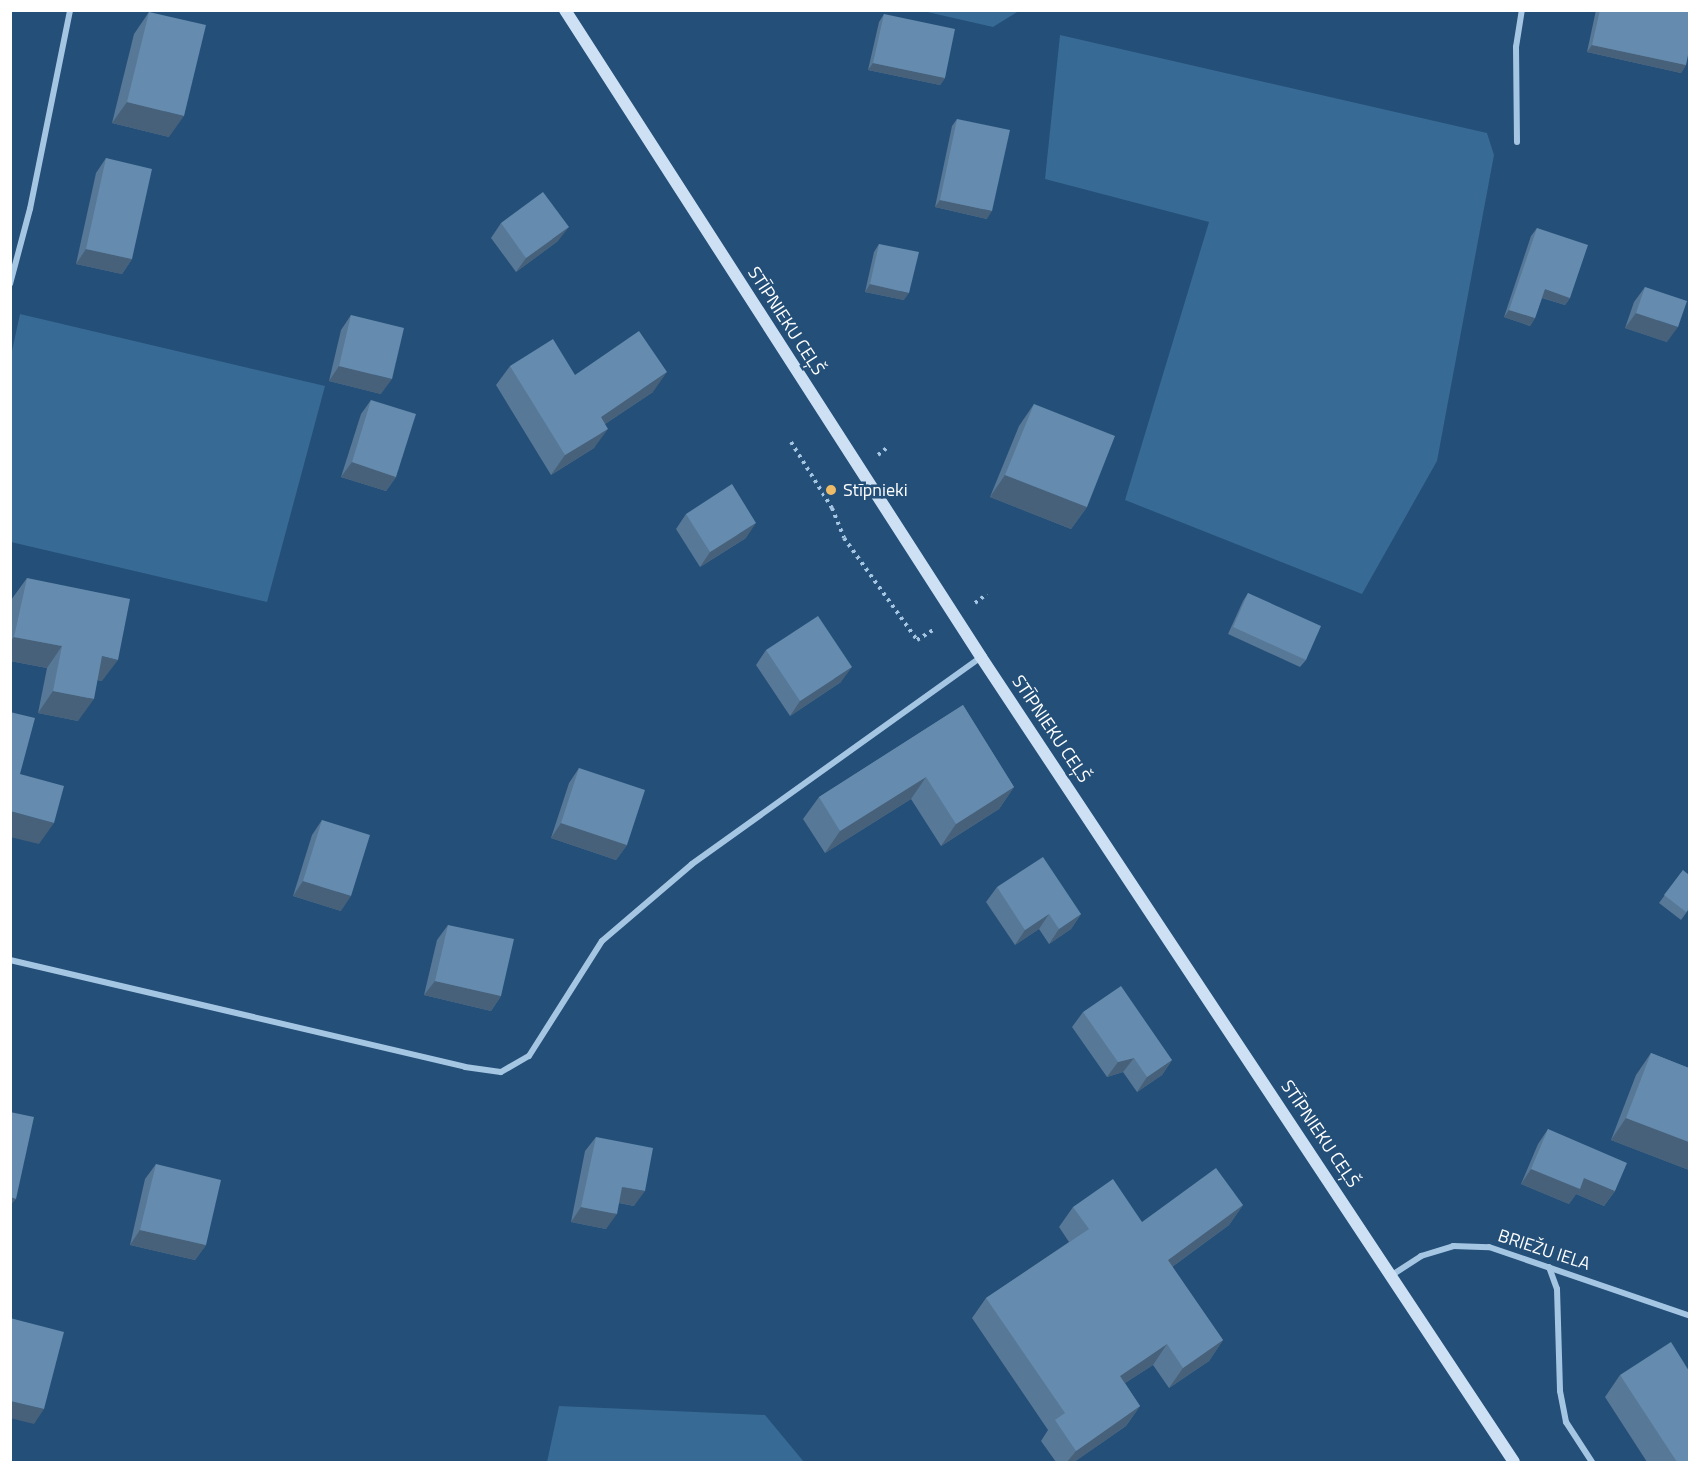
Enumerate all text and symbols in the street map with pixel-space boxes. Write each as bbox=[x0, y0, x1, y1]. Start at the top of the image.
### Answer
street label: STĪPNIEKU CEĻŠ bbox=[743, 263, 829, 379]
place label: Stīpnieki bbox=[843, 479, 908, 501]
marker: Stīpnieki bbox=[824, 483, 838, 497]
street label: STĪPNIEKU CEĻŠ bbox=[1007, 671, 1095, 787]
street label: STĪPNIEKU CEĻŠ bbox=[1276, 1076, 1364, 1192]
street label: BRIEŽU IELA bbox=[1495, 1225, 1593, 1275]

